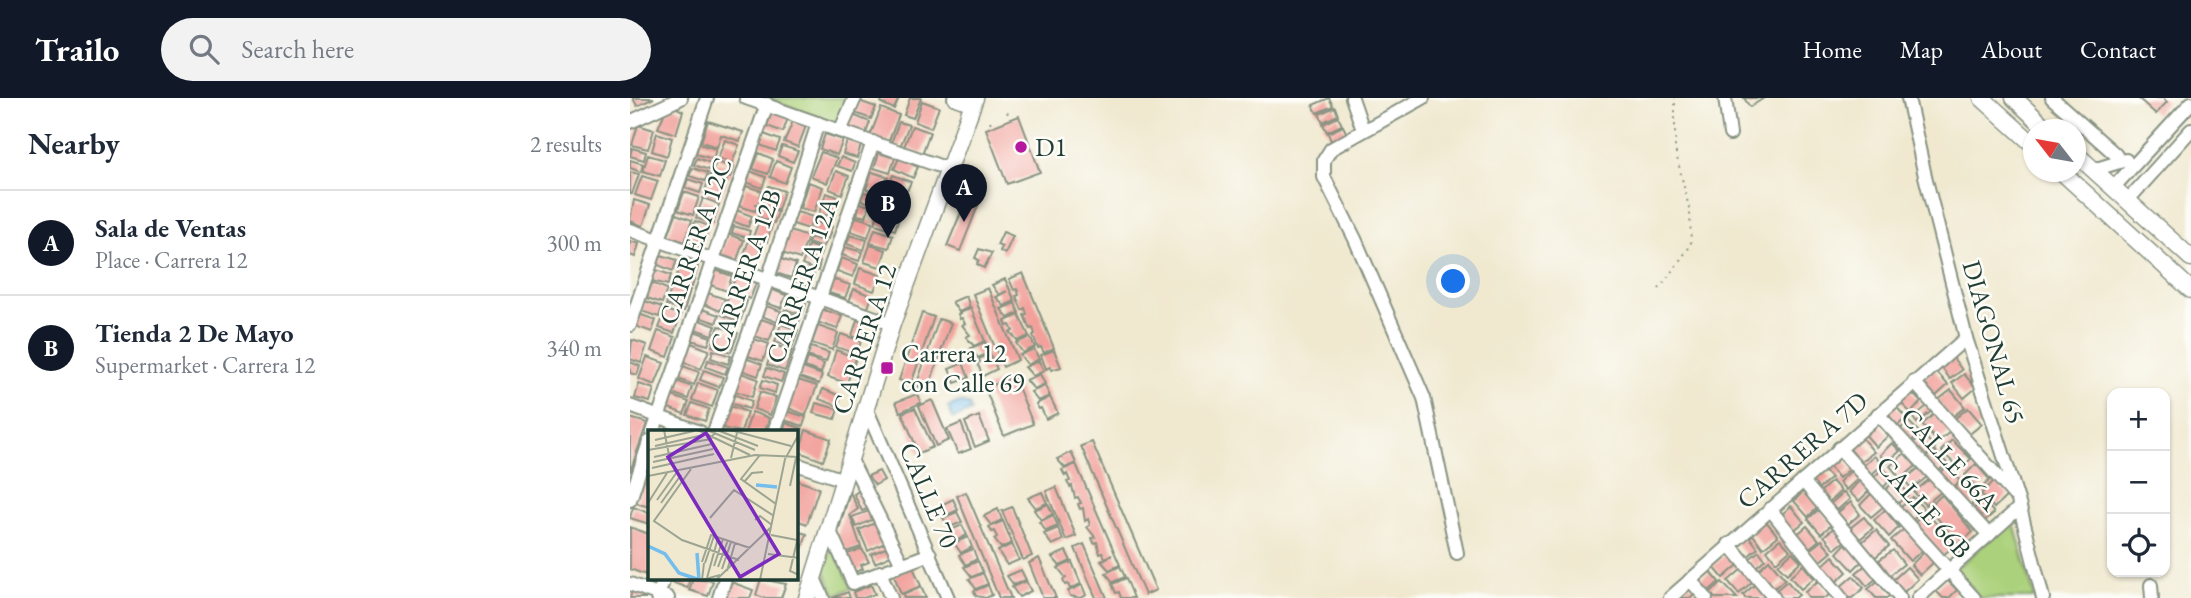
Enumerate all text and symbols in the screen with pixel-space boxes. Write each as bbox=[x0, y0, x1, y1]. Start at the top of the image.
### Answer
search box bbox=[161, 18, 651, 81]
text: Trailo bbox=[35, 28, 119, 71]
icon: search bbox=[185, 30, 223, 68]
text: Search here bbox=[241, 32, 354, 66]
text: Home bbox=[1802, 34, 1862, 65]
text: Map bbox=[1900, 34, 1943, 65]
text: About bbox=[1981, 34, 2042, 65]
text: Contact bbox=[2080, 34, 2156, 65]
north arrow bbox=[2023, 119, 2086, 182]
text: Nearby bbox=[28, 124, 120, 163]
text: 2 results bbox=[530, 129, 602, 159]
place label: D1 bbox=[1035, 130, 1067, 164]
marker: D1 bbox=[1013, 139, 1029, 155]
street label: CARRERA 12C bbox=[651, 153, 739, 329]
pin: A bbox=[941, 164, 987, 222]
pin: B bbox=[865, 180, 911, 238]
street label: CARRERA 12B bbox=[701, 185, 789, 357]
street label: CARRERA 12A bbox=[758, 191, 847, 368]
text: Sala de Ventas bbox=[95, 211, 246, 245]
text: A bbox=[43, 228, 59, 258]
text: 300 m bbox=[546, 228, 602, 258]
text: Place · Carrera 12 bbox=[95, 245, 247, 275]
street label: DIAGONAL 65 bbox=[1954, 256, 2034, 428]
street label: CARRERA 12 bbox=[824, 259, 904, 418]
your location bbox=[1436, 264, 1470, 298]
text: Tienda 2 De Mayo bbox=[95, 316, 294, 350]
text: B bbox=[44, 333, 58, 363]
text: 340 m bbox=[546, 333, 602, 363]
place label: Carrera 12 con Calle 69 bbox=[901, 336, 1025, 400]
text: Supermarket · Carrera 12 bbox=[95, 350, 315, 380]
marker: Carrera 12 con Calle 69 bbox=[879, 360, 895, 376]
street label: CARRERA 7D bbox=[1729, 384, 1875, 516]
map controls bbox=[2107, 388, 2170, 577]
button: + bbox=[2107, 388, 2170, 451]
street label: CALLE 66A bbox=[1893, 400, 2007, 519]
inset map bbox=[648, 430, 798, 580]
street label: CALLE 70 bbox=[892, 437, 966, 553]
street label: CALLE 66B bbox=[1869, 448, 1979, 566]
button: − bbox=[2107, 451, 2170, 514]
button: locate bbox=[2107, 514, 2170, 577]

